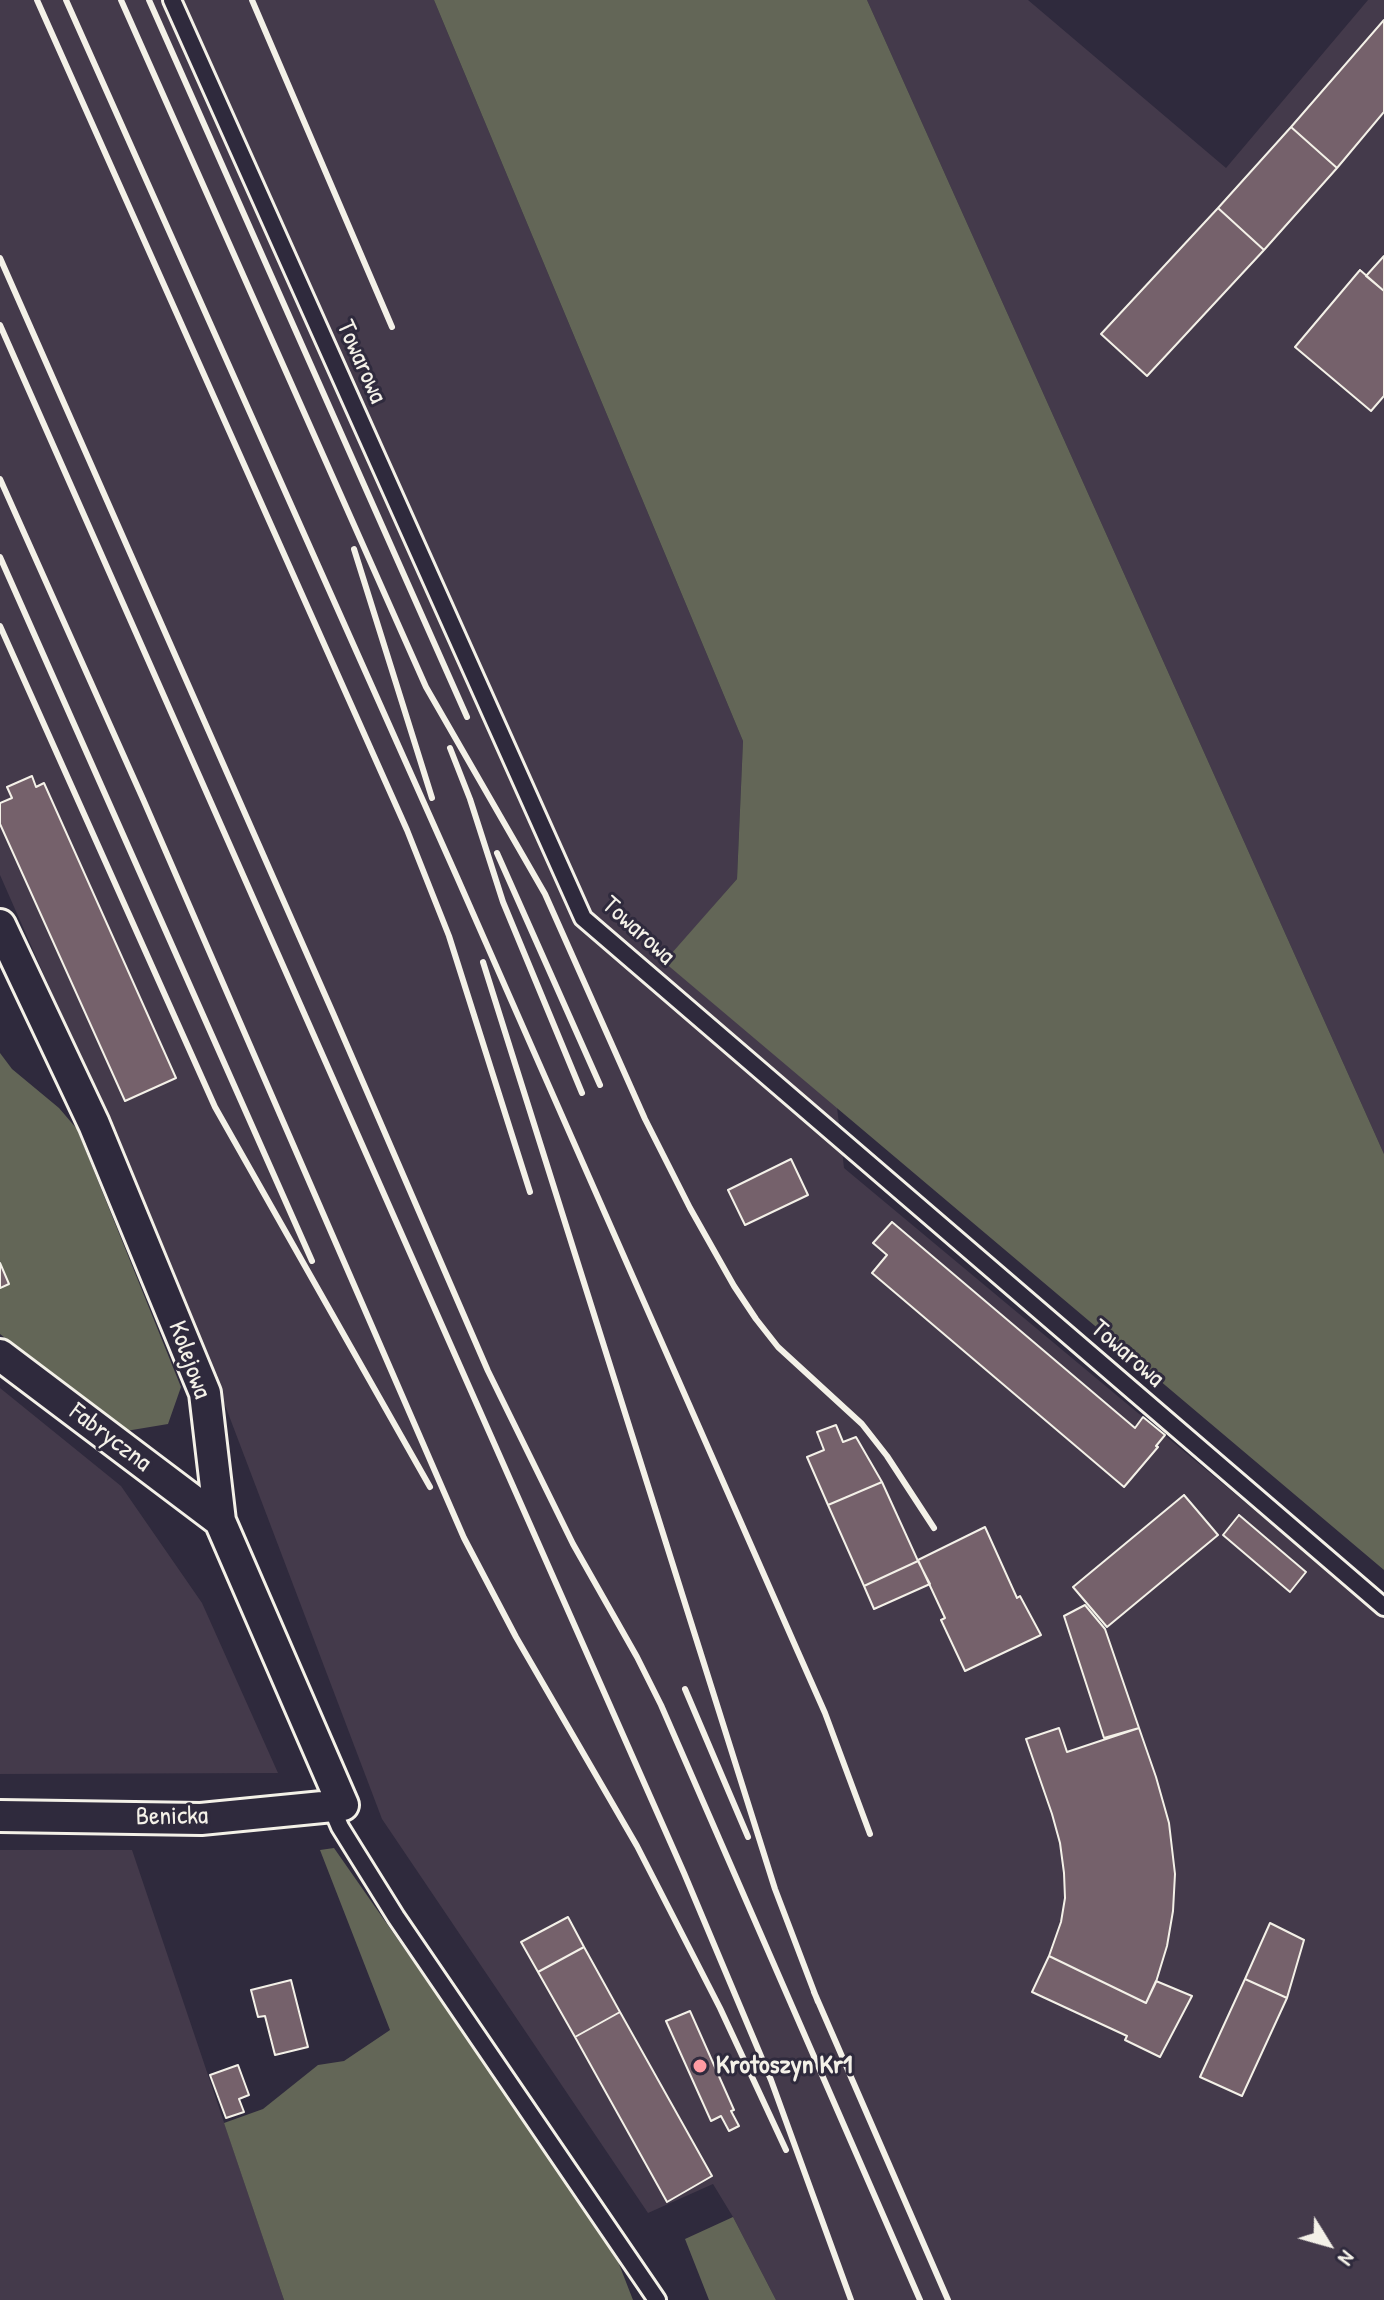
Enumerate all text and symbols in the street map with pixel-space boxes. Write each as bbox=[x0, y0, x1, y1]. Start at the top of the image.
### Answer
street label: Towarowa bbox=[329, 316, 393, 408]
street label: Towarowa bbox=[595, 890, 681, 972]
street label: Towarowa bbox=[1084, 1313, 1170, 1395]
street label: Kolejowa bbox=[161, 1317, 217, 1403]
street label: Fabryczna bbox=[63, 1397, 157, 1479]
street label: Benicka bbox=[136, 1801, 208, 1833]
place label: Krotoszyn Kr1 bbox=[716, 2050, 852, 2082]
marker: Krotoszyn Kr1 bbox=[691, 2057, 709, 2075]
north arrow bbox=[1288, 2204, 1368, 2284]
text: N bbox=[1332, 2245, 1363, 2272]

